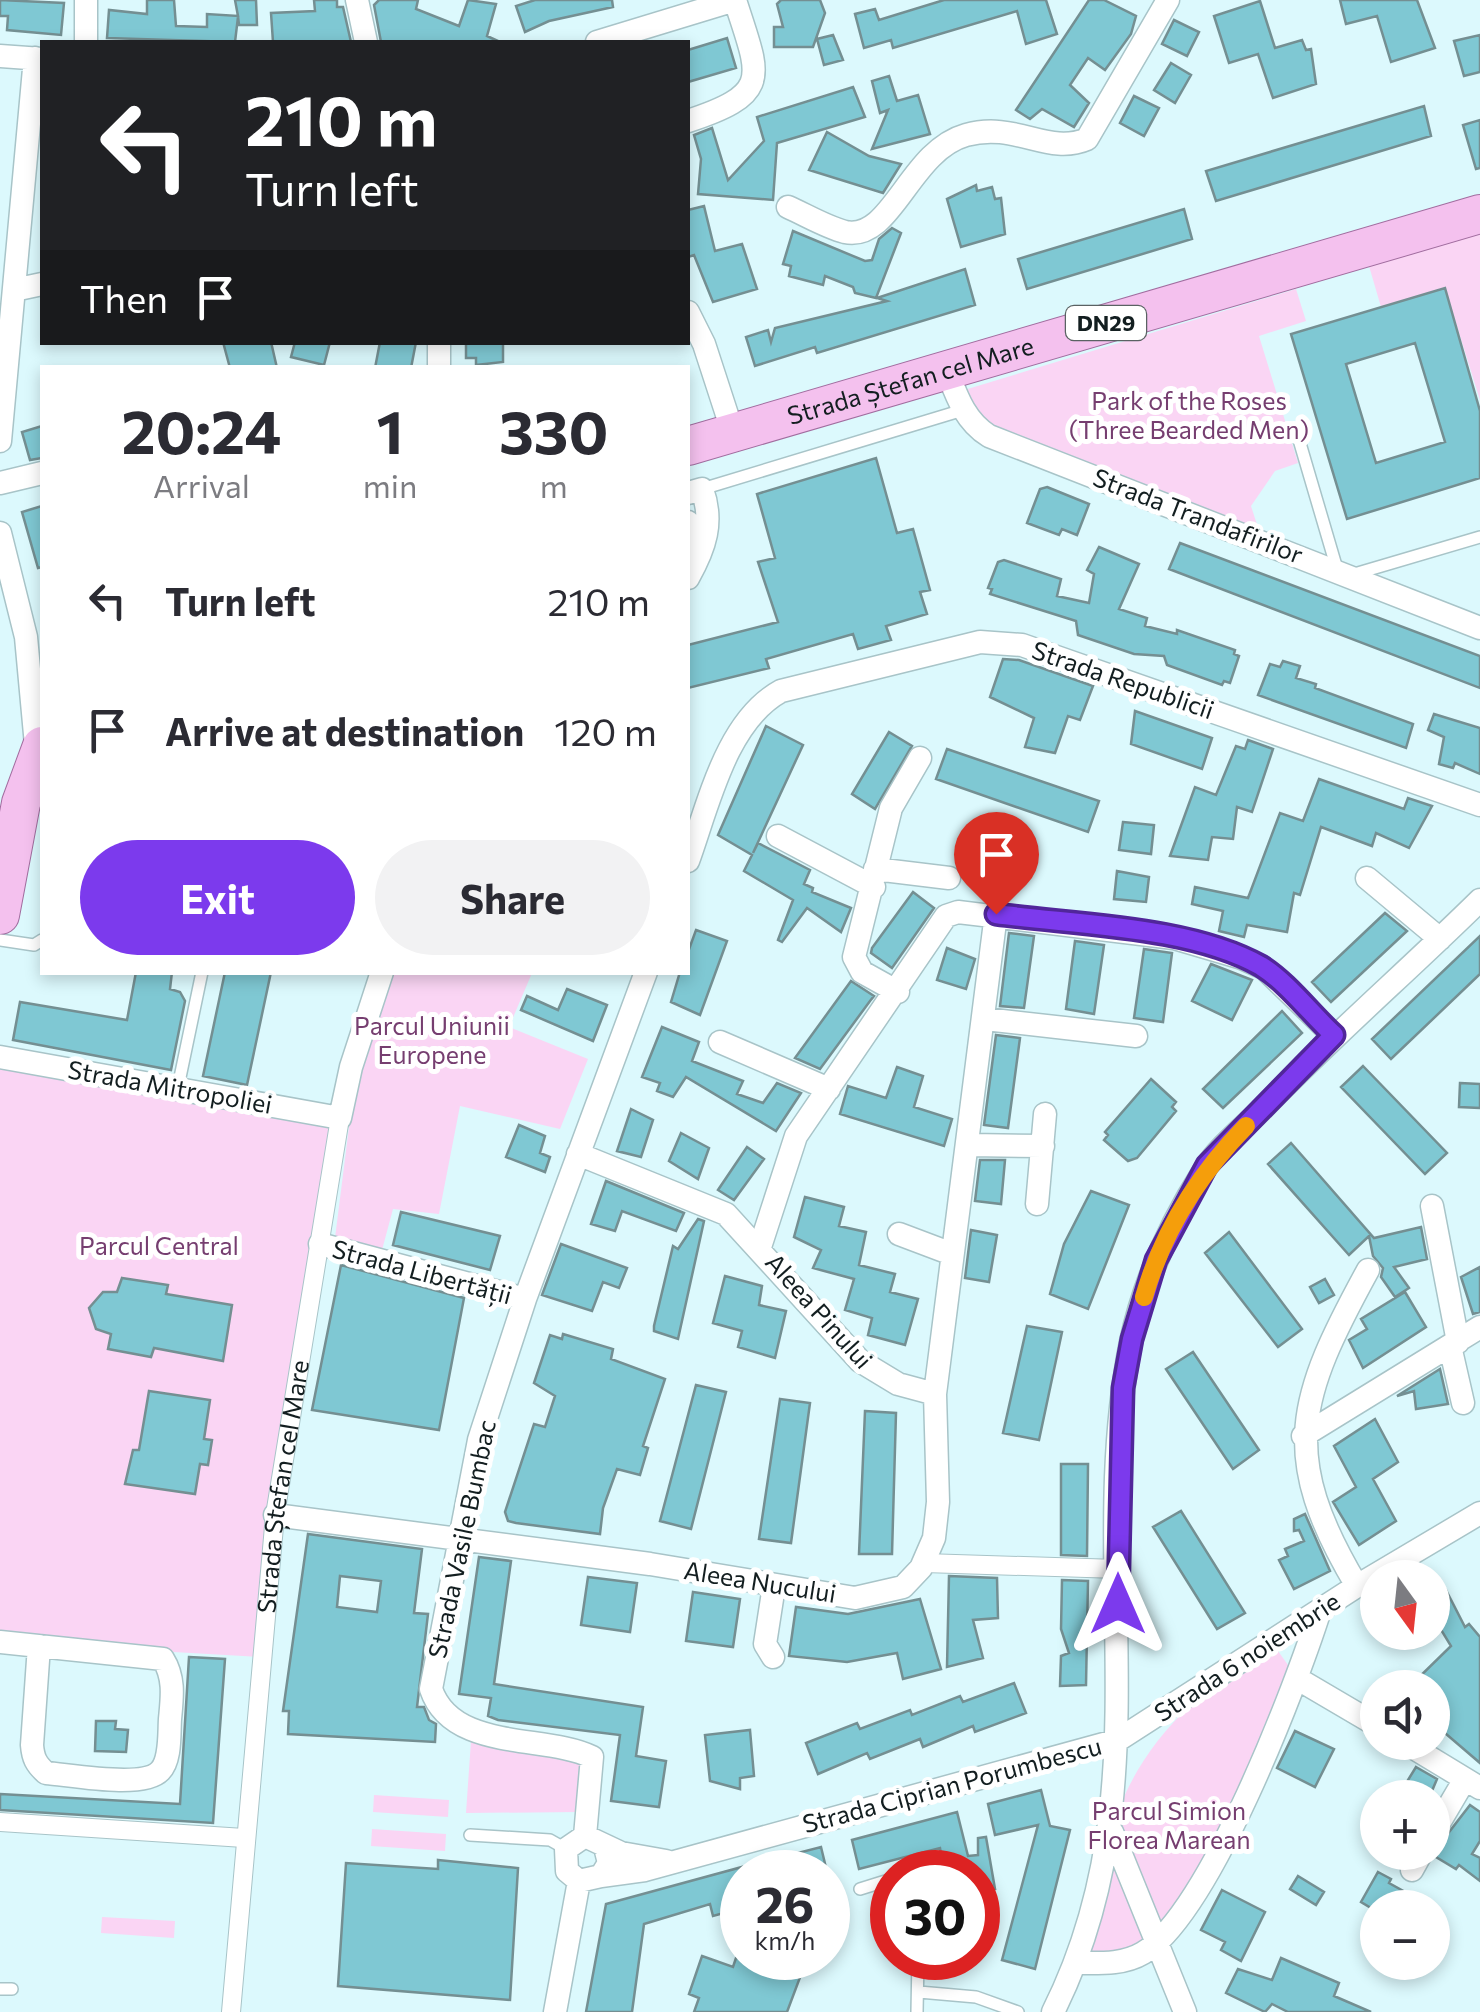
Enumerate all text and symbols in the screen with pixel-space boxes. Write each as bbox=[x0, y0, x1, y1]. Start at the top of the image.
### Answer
text: 210 m bbox=[245, 75, 437, 160]
icon: left bbox=[80, 80, 210, 210]
text: Turn left bbox=[245, 160, 419, 215]
icon: arrive bbox=[188, 270, 243, 325]
text: Then bbox=[80, 274, 168, 321]
road number: DN29 bbox=[1066, 306, 1146, 340]
street label: Strada Ștefan cel Mare bbox=[784, 330, 1037, 430]
park label: Park of the Roses (Three Bearded Men) bbox=[1069, 385, 1309, 444]
text: 20:24 bbox=[122, 393, 281, 466]
text: 1 bbox=[377, 393, 404, 466]
text: 330 bbox=[499, 393, 608, 466]
street label: Strada Trandafirilor bbox=[1089, 461, 1308, 569]
text: Arrival bbox=[153, 465, 250, 505]
text: min bbox=[363, 465, 417, 505]
text: m bbox=[540, 465, 568, 505]
icon: left bbox=[80, 573, 135, 628]
text: Turn left bbox=[165, 577, 316, 624]
text: 210 m bbox=[547, 577, 650, 624]
street label: Strada Republicii bbox=[1028, 634, 1218, 724]
icon: arrive bbox=[80, 703, 135, 758]
text: Arrive at destination bbox=[165, 707, 524, 754]
text: 120 m bbox=[554, 707, 657, 754]
pin bbox=[954, 812, 1039, 915]
icon: arrive bbox=[969, 827, 1024, 882]
button: Exit bbox=[80, 840, 355, 955]
button: Share bbox=[375, 840, 650, 955]
park label: Parcul Uniunii Europene bbox=[354, 1010, 510, 1069]
street label: Strada Mitropoliei bbox=[66, 1053, 275, 1119]
park label: Parcul Central bbox=[79, 1230, 239, 1260]
street label: Strada Libertății bbox=[329, 1233, 515, 1311]
street label: Aleea Pinului bbox=[760, 1246, 879, 1374]
street label: Strada Ștefan cel Mare bbox=[250, 1358, 314, 1615]
street label: Strada Vasile Bumbac bbox=[421, 1417, 501, 1661]
position arrow bbox=[1066, 1552, 1170, 1656]
street label: Aleea Nucului bbox=[682, 1554, 838, 1608]
north arrow bbox=[1360, 1560, 1450, 1650]
map controls bbox=[1360, 1560, 1450, 1980]
street label: Strada 6 noiembrie bbox=[1148, 1585, 1345, 1727]
button: sound bbox=[1360, 1670, 1450, 1760]
street label: Strada Ciprian Porumbescu bbox=[799, 1730, 1105, 1838]
button: + bbox=[1360, 1780, 1450, 1870]
park label: Parcul Simion Florea Marean bbox=[1087, 1795, 1251, 1854]
speed limit sign: 30 bbox=[870, 1850, 1000, 1980]
text: 26 bbox=[755, 1872, 814, 1933]
button: − bbox=[1360, 1890, 1450, 1980]
text: km/h bbox=[755, 1925, 815, 1955]

